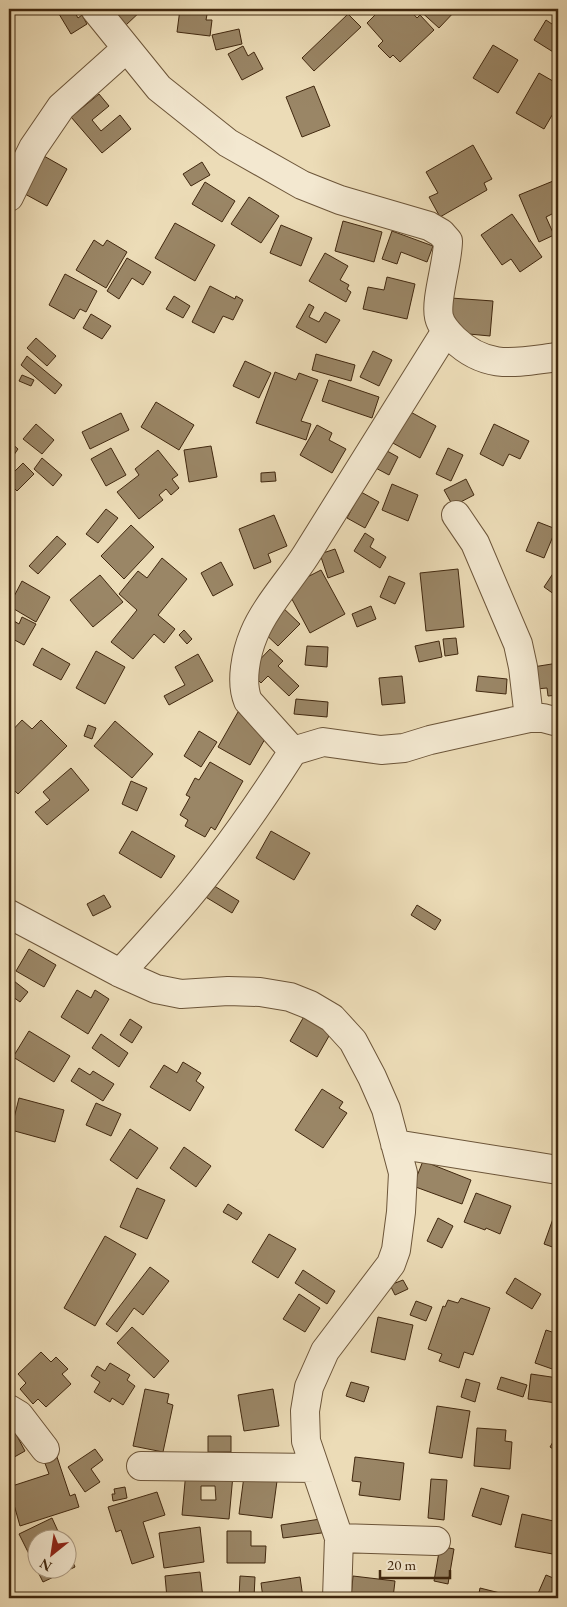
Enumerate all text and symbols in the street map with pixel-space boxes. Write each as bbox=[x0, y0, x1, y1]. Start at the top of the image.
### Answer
north arrow bbox=[28, 1530, 78, 1580]
scale bar bbox=[380, 1547, 450, 1579]
text: N bbox=[36, 1554, 55, 1576]
text: 20 m bbox=[387, 1555, 416, 1574]

